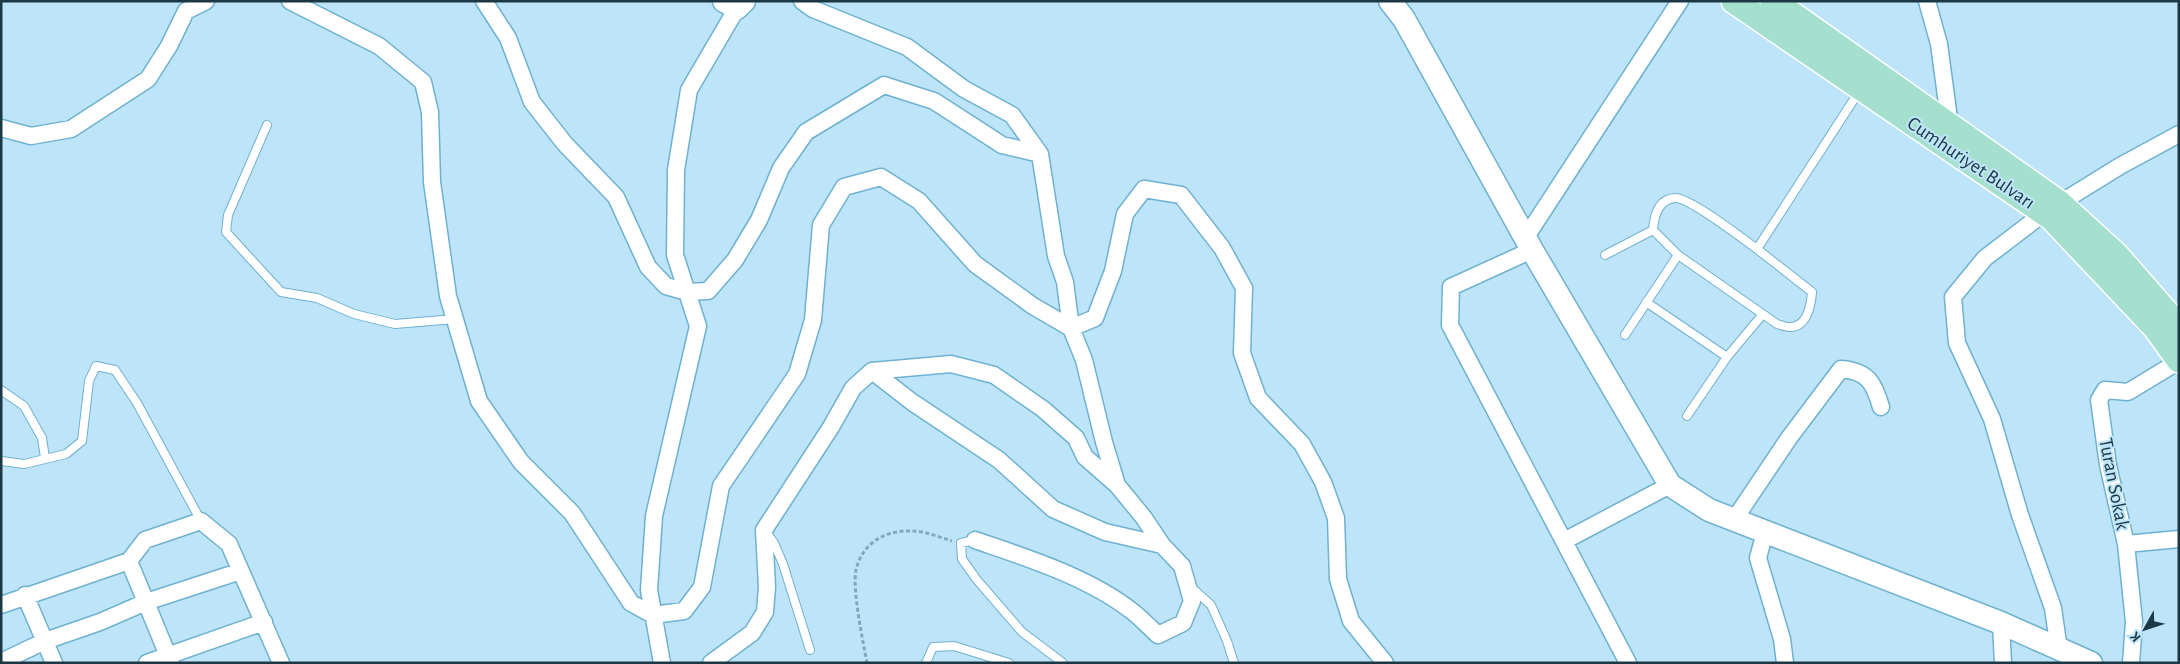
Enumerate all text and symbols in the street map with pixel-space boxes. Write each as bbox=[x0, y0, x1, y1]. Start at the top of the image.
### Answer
street label: Cumhuriyet Bulvarı bbox=[1904, 113, 2038, 213]
street label: Turan Sokak bbox=[2095, 436, 2133, 532]
north arrow bbox=[2120, 604, 2170, 654]
text: K bbox=[2127, 628, 2144, 644]

